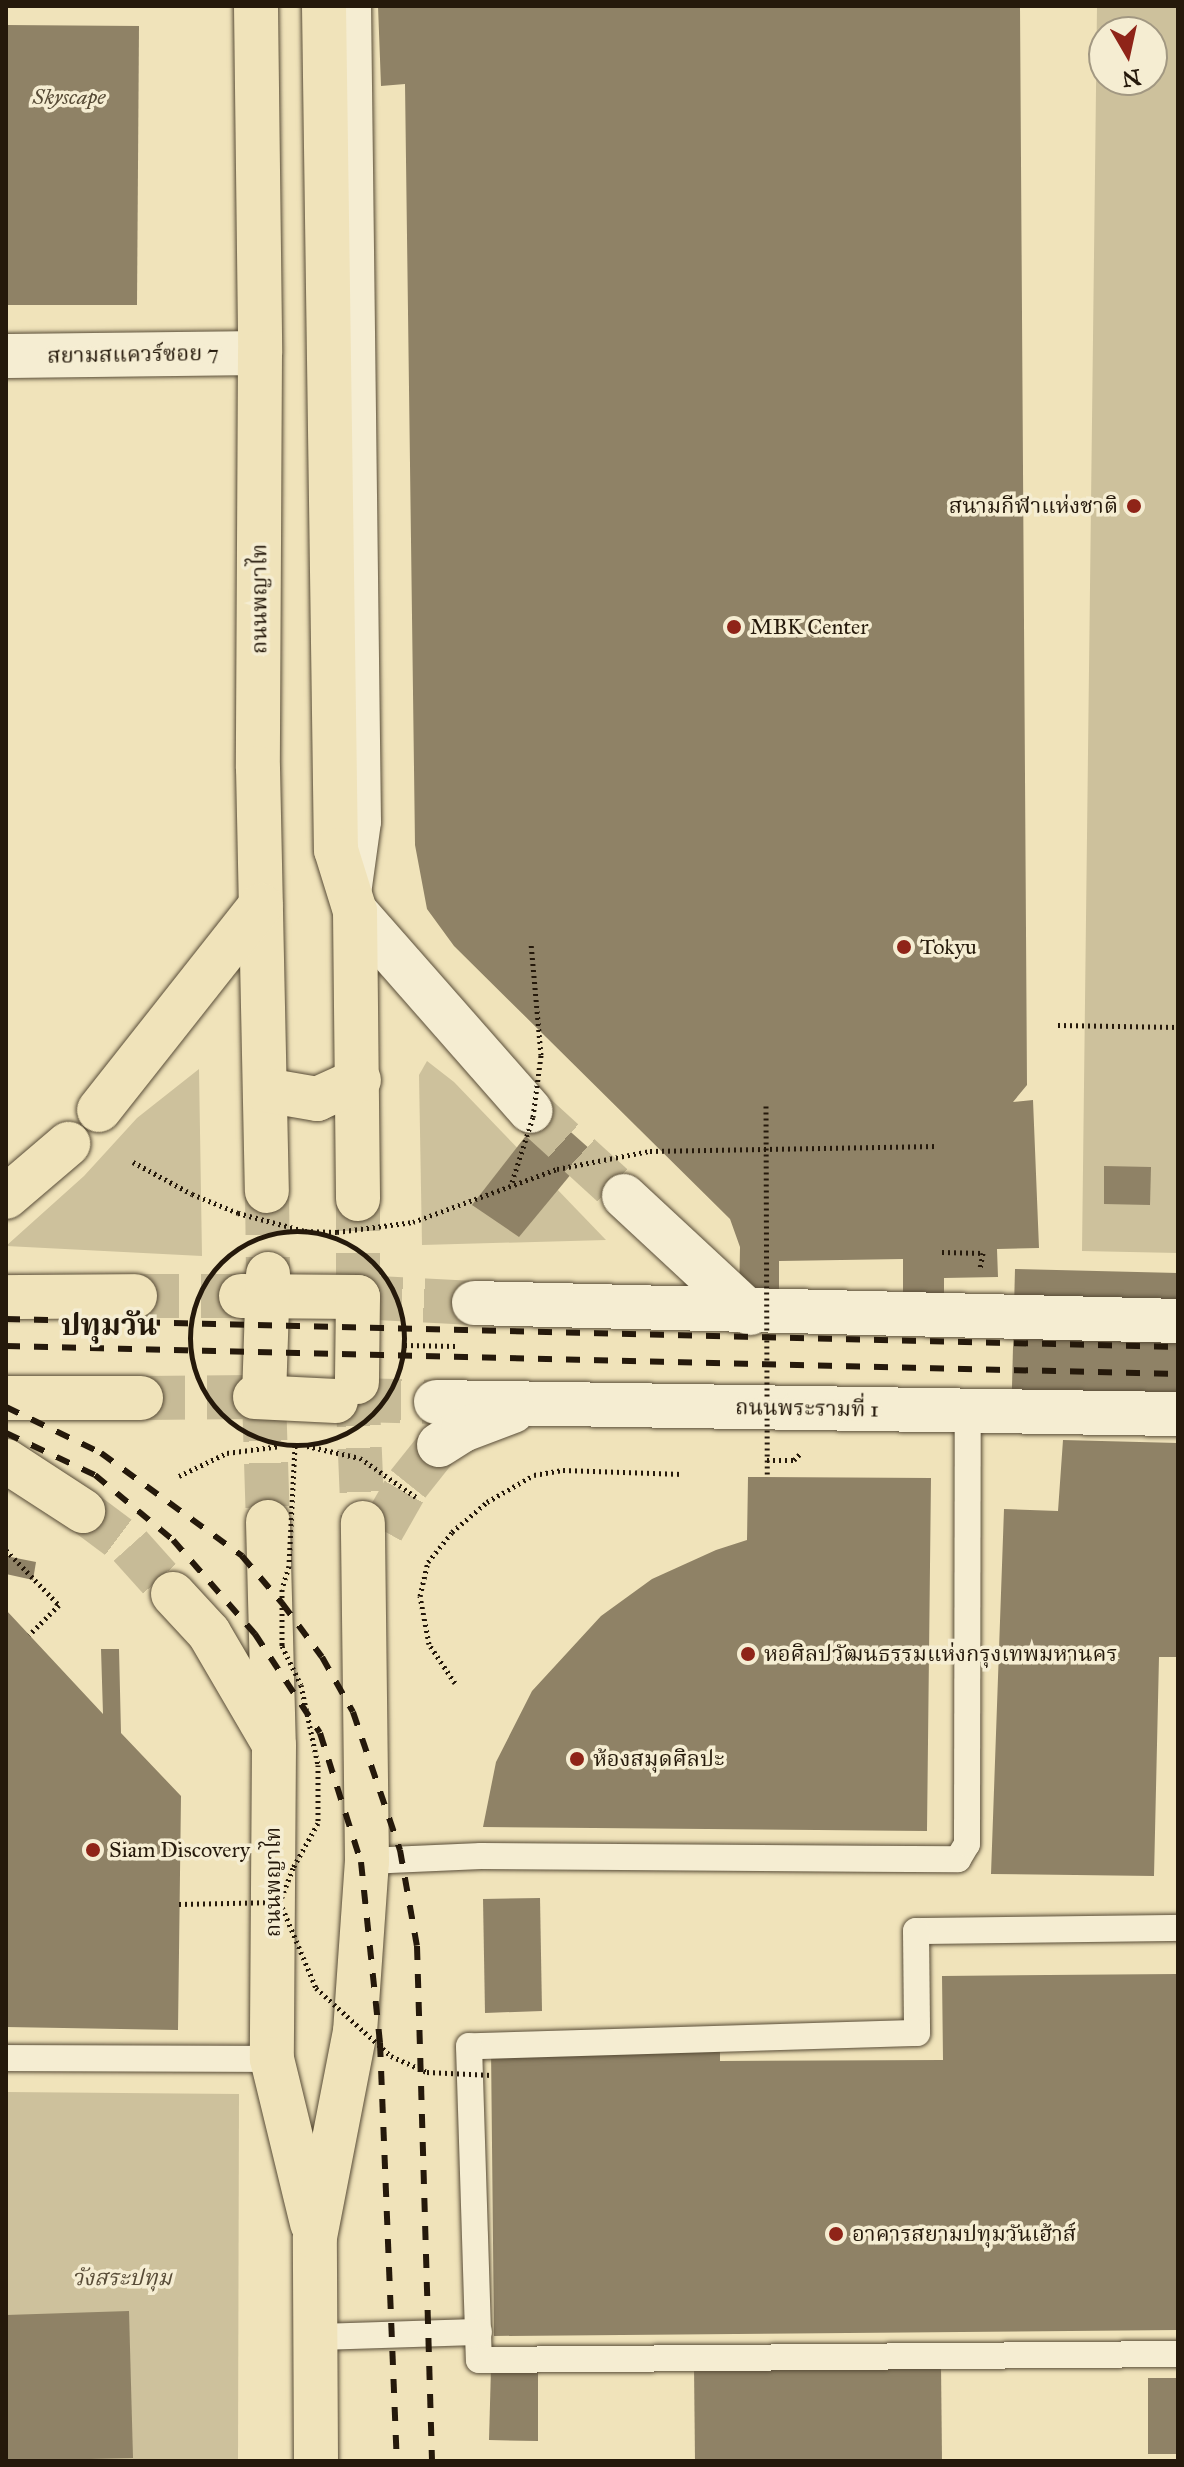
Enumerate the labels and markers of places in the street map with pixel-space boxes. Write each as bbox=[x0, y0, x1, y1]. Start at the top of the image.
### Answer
place label: สนามกีฬาแห่งชาติ bbox=[949, 493, 1118, 519]
marker: สนามกีฬาแห่งชาติ bbox=[1125, 497, 1143, 515]
place label: MBK Center bbox=[750, 614, 869, 640]
marker: MBK Center bbox=[725, 618, 743, 636]
place label: Tokyu bbox=[920, 934, 977, 960]
marker: Tokyu bbox=[895, 938, 913, 956]
place label: หอศิลปวัฒนธรรมแห่งกรุงเทพมหานคร bbox=[764, 1641, 1117, 1667]
marker: หอศิลปวัฒนธรรมแห่งกรุงเทพมหานคร bbox=[739, 1645, 757, 1663]
place label: ห้องสมุดศิลปะ bbox=[593, 1746, 725, 1772]
marker: ห้องสมุดศิลปะ bbox=[568, 1750, 586, 1768]
place label: Siam Discovery bbox=[109, 1837, 250, 1863]
marker: Siam Discovery bbox=[84, 1841, 102, 1859]
place label: อาคารสยามปทุมวันเฮ้าส์ bbox=[852, 2221, 1076, 2247]
marker: อาคารสยามปทุมวันเฮ้าส์ bbox=[827, 2225, 845, 2243]

